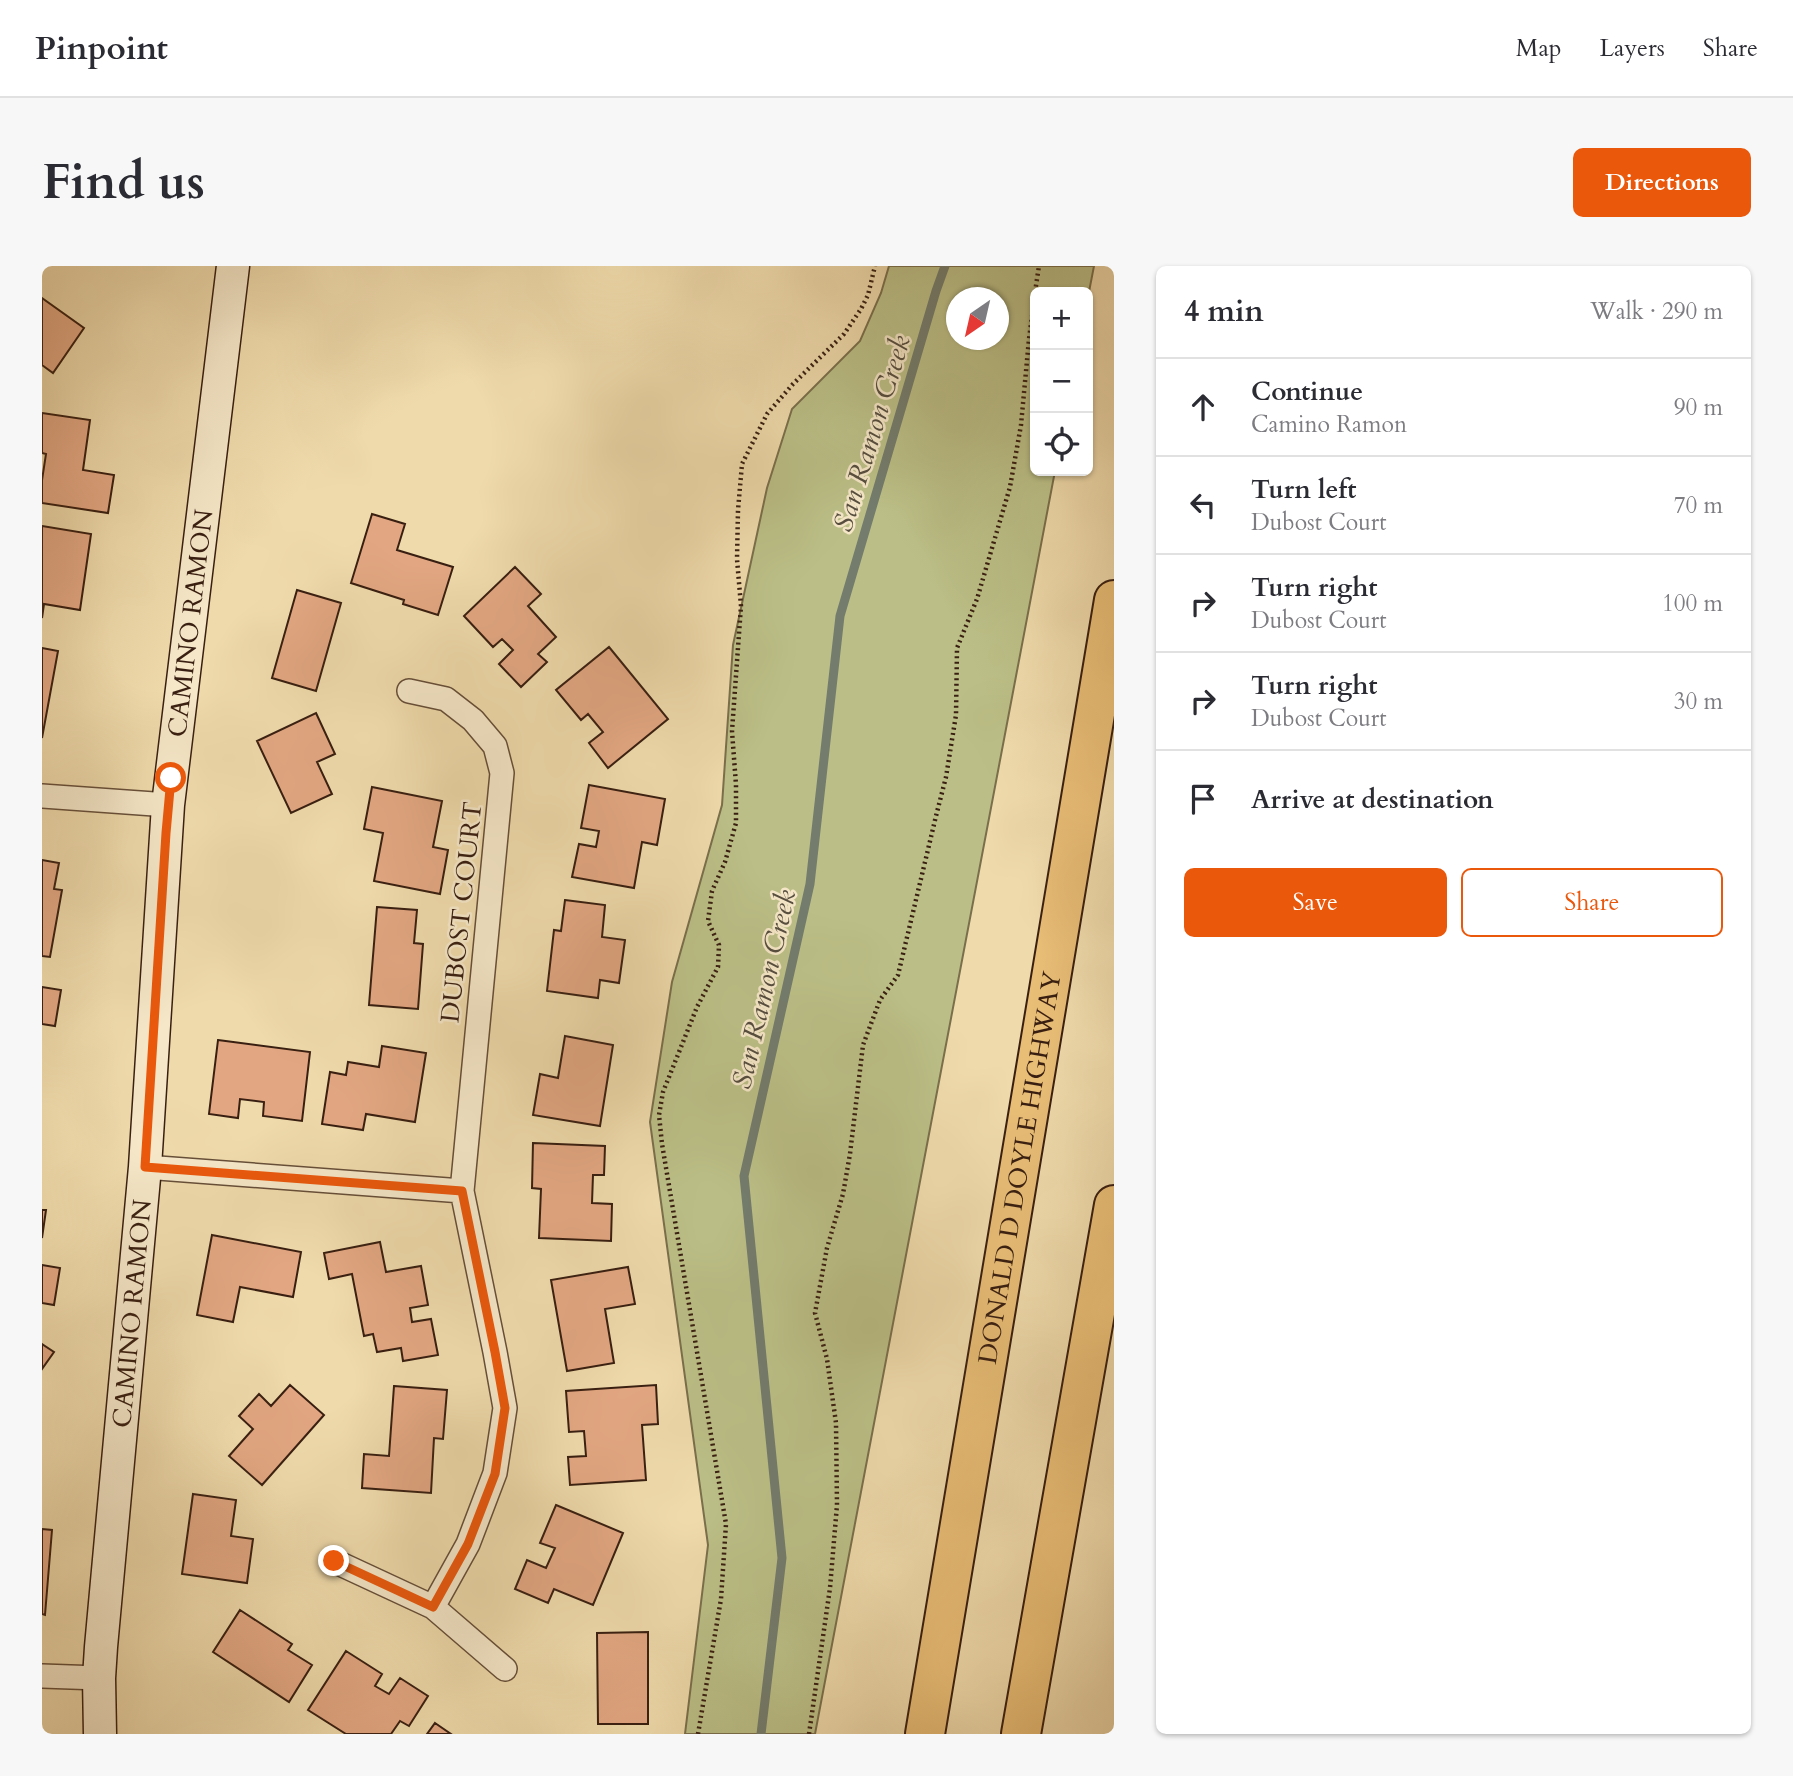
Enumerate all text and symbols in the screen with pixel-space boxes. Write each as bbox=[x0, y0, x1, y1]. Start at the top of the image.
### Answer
text: Pinpoint bbox=[35, 26, 168, 71]
text: Map bbox=[1516, 32, 1562, 65]
text: Layers bbox=[1600, 32, 1665, 65]
text: Share bbox=[1703, 32, 1758, 65]
button: Directions bbox=[1573, 148, 1751, 217]
text: Find us bbox=[42, 149, 205, 216]
north arrow bbox=[946, 287, 1009, 350]
map controls bbox=[1030, 287, 1093, 476]
button: + bbox=[1030, 287, 1093, 350]
text: 4 min bbox=[1184, 291, 1264, 332]
text: Walk · 290 m bbox=[1590, 296, 1723, 327]
water label: San Ramon Creek bbox=[824, 330, 920, 536]
button: − bbox=[1030, 350, 1093, 413]
text: Continue bbox=[1251, 374, 1363, 409]
icon: ahead bbox=[1184, 388, 1222, 426]
text: 90 m bbox=[1674, 392, 1723, 423]
text: Camino Ramon bbox=[1251, 409, 1407, 440]
button: locate bbox=[1030, 413, 1093, 476]
text: Turn left bbox=[1251, 472, 1356, 507]
icon: left bbox=[1184, 486, 1222, 524]
text: 70 m bbox=[1674, 490, 1723, 521]
street label: CAMINO RAMON bbox=[159, 507, 222, 739]
text: Dubost Court bbox=[1251, 507, 1387, 538]
text: Turn right bbox=[1251, 570, 1378, 605]
icon: right bbox=[1184, 584, 1222, 622]
text: 100 m bbox=[1662, 588, 1723, 619]
text: Dubost Court bbox=[1251, 605, 1387, 636]
text: Turn right bbox=[1251, 668, 1378, 703]
icon: right bbox=[1184, 682, 1222, 720]
text: 30 m bbox=[1674, 686, 1723, 717]
text: Dubost Court bbox=[1251, 703, 1387, 734]
route start bbox=[155, 762, 186, 793]
icon: arrive bbox=[1184, 780, 1222, 818]
text: Arrive at destination bbox=[1251, 782, 1494, 817]
street label: DUBOST COURT bbox=[432, 800, 491, 1024]
button: Save bbox=[1184, 868, 1447, 937]
button: Share bbox=[1461, 868, 1723, 937]
water label: San Ramon Creek bbox=[723, 886, 805, 1093]
street label: DONALD D DOYLE HIGHWAY bbox=[970, 968, 1070, 1367]
street label: CAMINO RAMON bbox=[104, 1198, 160, 1429]
route end bbox=[318, 1545, 349, 1576]

